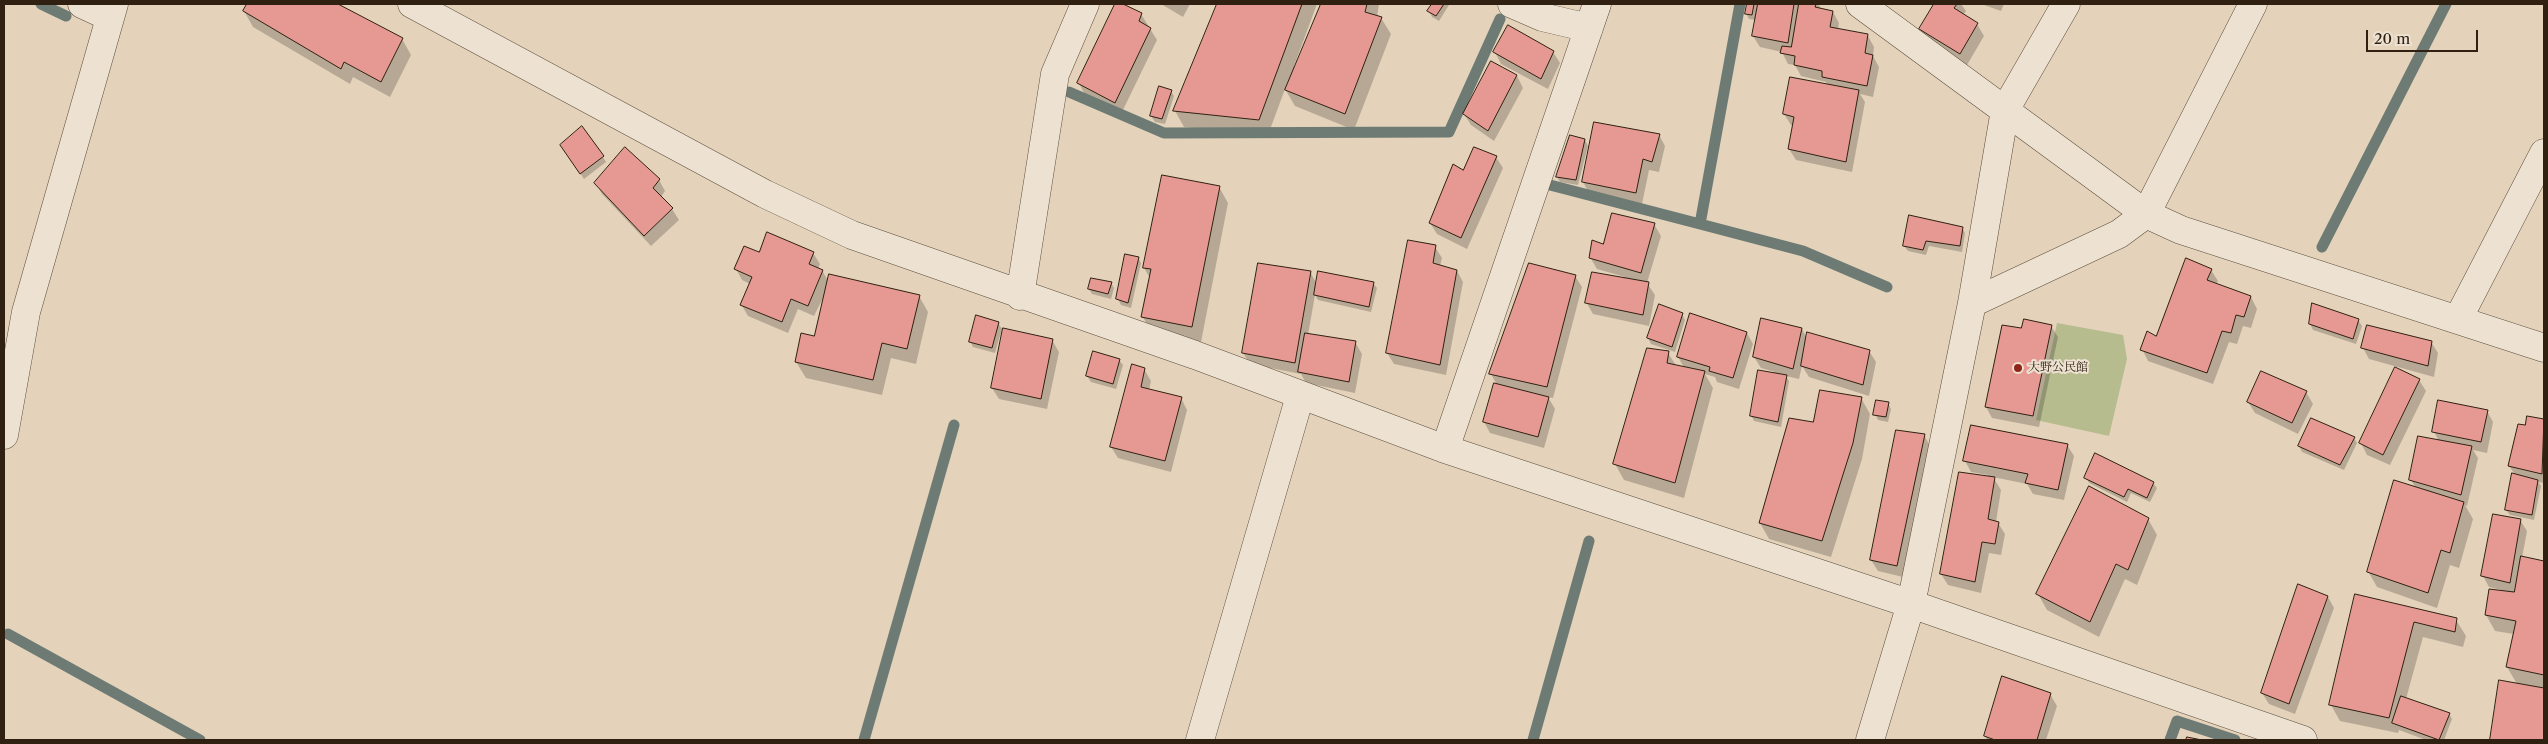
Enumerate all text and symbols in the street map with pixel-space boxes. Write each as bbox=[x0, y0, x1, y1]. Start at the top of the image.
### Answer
scale bar bbox=[2368, 20, 2480, 52]
text: 20 m bbox=[2374, 29, 2410, 48]
place label: 大野公民館 bbox=[2028, 361, 2088, 375]
marker: 大野公民館 bbox=[2012, 362, 2024, 374]

